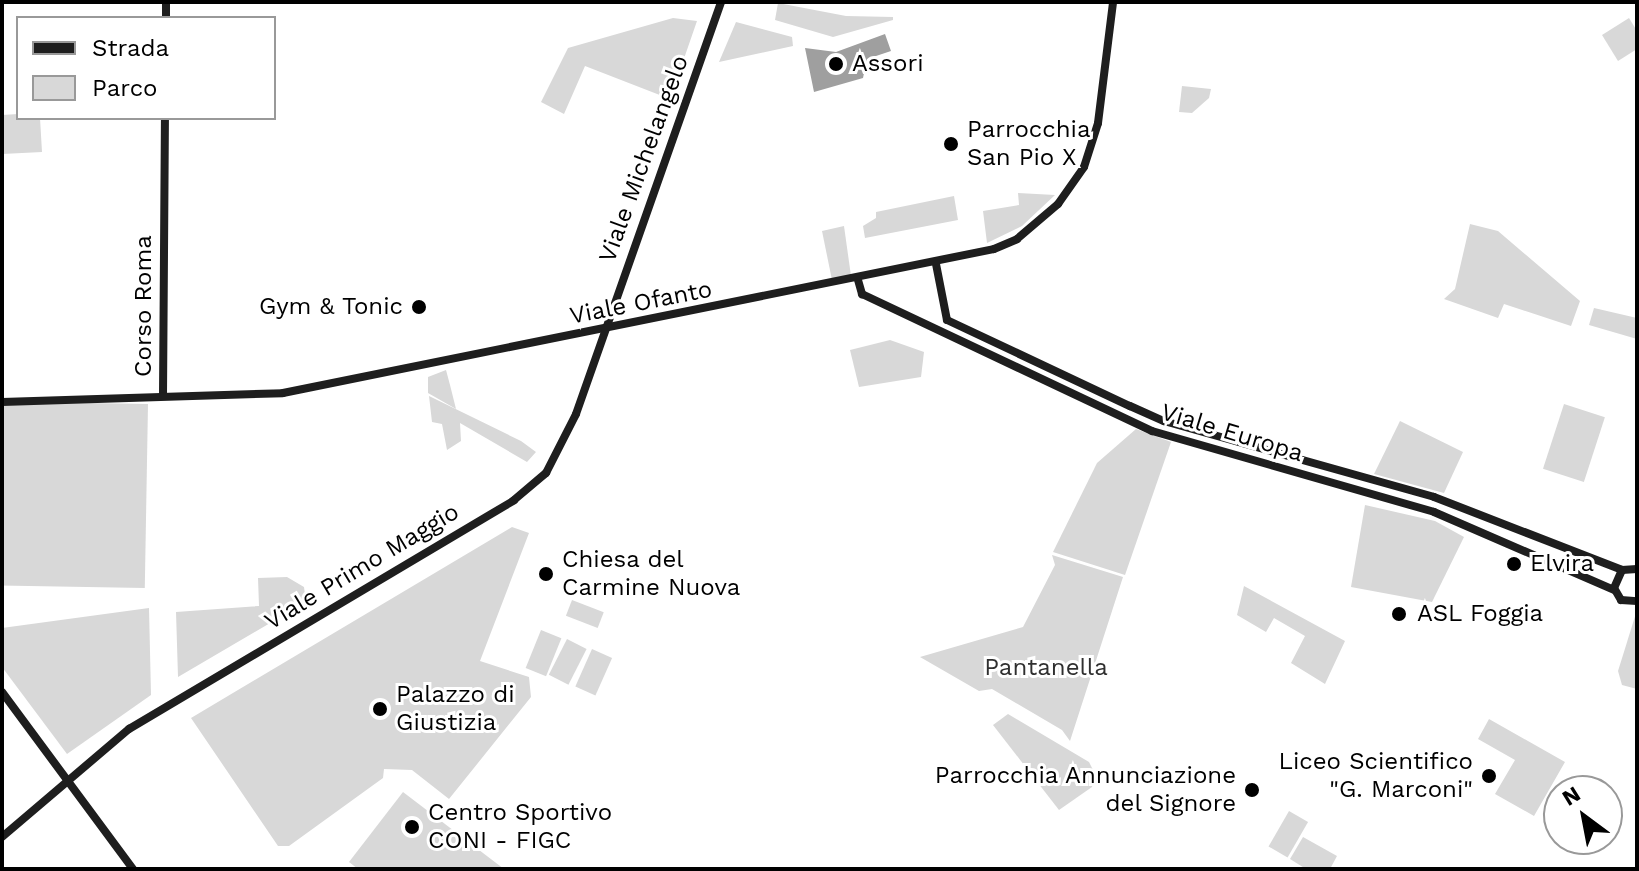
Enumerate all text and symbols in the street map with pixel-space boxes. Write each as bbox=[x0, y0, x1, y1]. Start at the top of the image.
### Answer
legend bbox=[16, 16, 276, 120]
text: Strada bbox=[92, 34, 169, 62]
place label: Assori bbox=[852, 50, 924, 78]
street label: Viale Michelangelo bbox=[593, 52, 695, 266]
marker: Assori bbox=[827, 55, 845, 73]
text: Parco bbox=[92, 74, 157, 102]
place label: Parrocchia San Pio X bbox=[967, 116, 1091, 172]
marker: Parrocchia San Pio X bbox=[942, 135, 960, 153]
street label: Corso Roma bbox=[130, 235, 158, 377]
street label: Viale Ofanto bbox=[567, 275, 715, 331]
place label: Gym & Tonic bbox=[258, 293, 403, 321]
marker: Gym & Tonic bbox=[410, 298, 428, 316]
street label: Viale Europa bbox=[1157, 398, 1307, 468]
street label: Viale Primo Maggio bbox=[260, 498, 464, 636]
place label: Chiesa del Carmine Nuova bbox=[562, 546, 740, 602]
place label: Elvira bbox=[1530, 550, 1594, 578]
marker: Elvira bbox=[1505, 555, 1523, 573]
marker: Chiesa del Carmine Nuova bbox=[537, 565, 555, 583]
place label: ASL Foggia bbox=[1417, 600, 1544, 628]
marker: ASL Foggia bbox=[1388, 603, 1410, 625]
park label: Pantanella bbox=[984, 654, 1108, 682]
place label: Palazzo di Giustizia bbox=[396, 681, 515, 737]
marker: Palazzo di Giustizia bbox=[371, 700, 389, 718]
place label: Liceo Scientifico "G. Marconi" bbox=[1279, 748, 1473, 804]
place label: Parrocchia Annunciazione del Signore bbox=[933, 762, 1236, 818]
marker: Liceo Scientifico "G. Marconi" bbox=[1480, 767, 1498, 785]
north arrow bbox=[1543, 775, 1623, 855]
marker: Parrocchia Annunciazione del Signore bbox=[1243, 781, 1261, 799]
text: N bbox=[1558, 781, 1585, 811]
place label: Centro Sportivo CONI - FIGC bbox=[428, 799, 612, 855]
marker: Centro Sportivo CONI - FIGC bbox=[403, 818, 421, 836]

